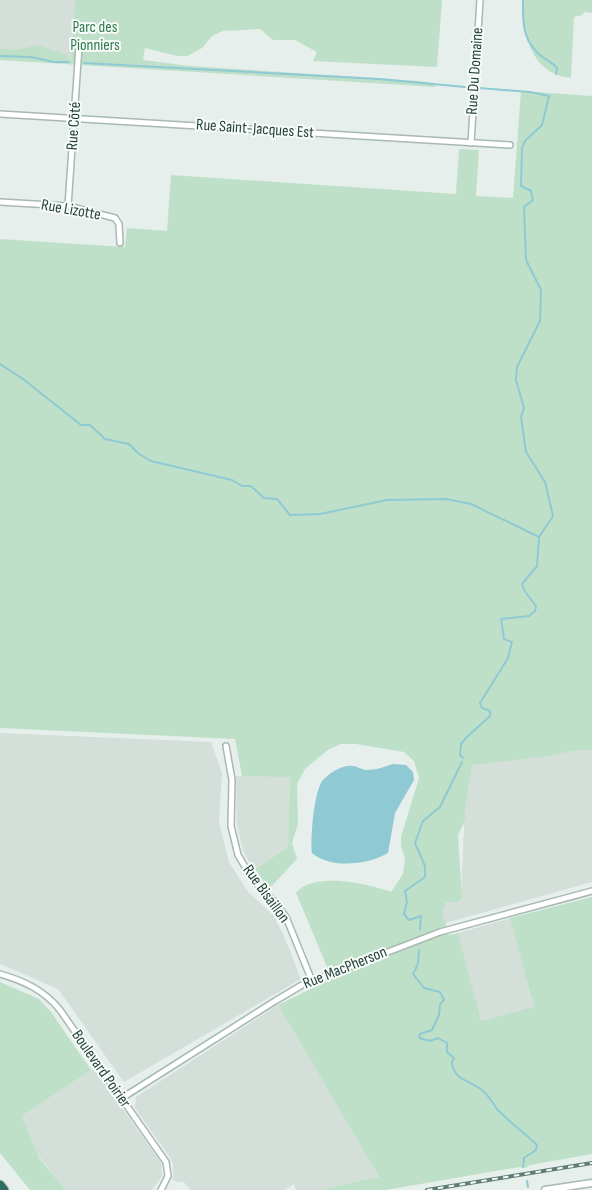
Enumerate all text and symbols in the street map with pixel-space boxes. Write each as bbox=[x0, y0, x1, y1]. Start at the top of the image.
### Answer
park label: Parc des Pionniers bbox=[70, 18, 120, 55]
street label: Rue Du Domaine bbox=[462, 27, 488, 115]
street label: Rue Côté bbox=[63, 101, 85, 151]
street label: Rue Saint-Jacques Est bbox=[195, 115, 315, 143]
street label: Rue Lizotte bbox=[40, 195, 102, 225]
street label: Rue Bisaillon bbox=[238, 861, 294, 927]
street label: Rue MacPherson bbox=[300, 943, 390, 993]
street label: Boulevard Poirier bbox=[67, 1027, 135, 1112]

